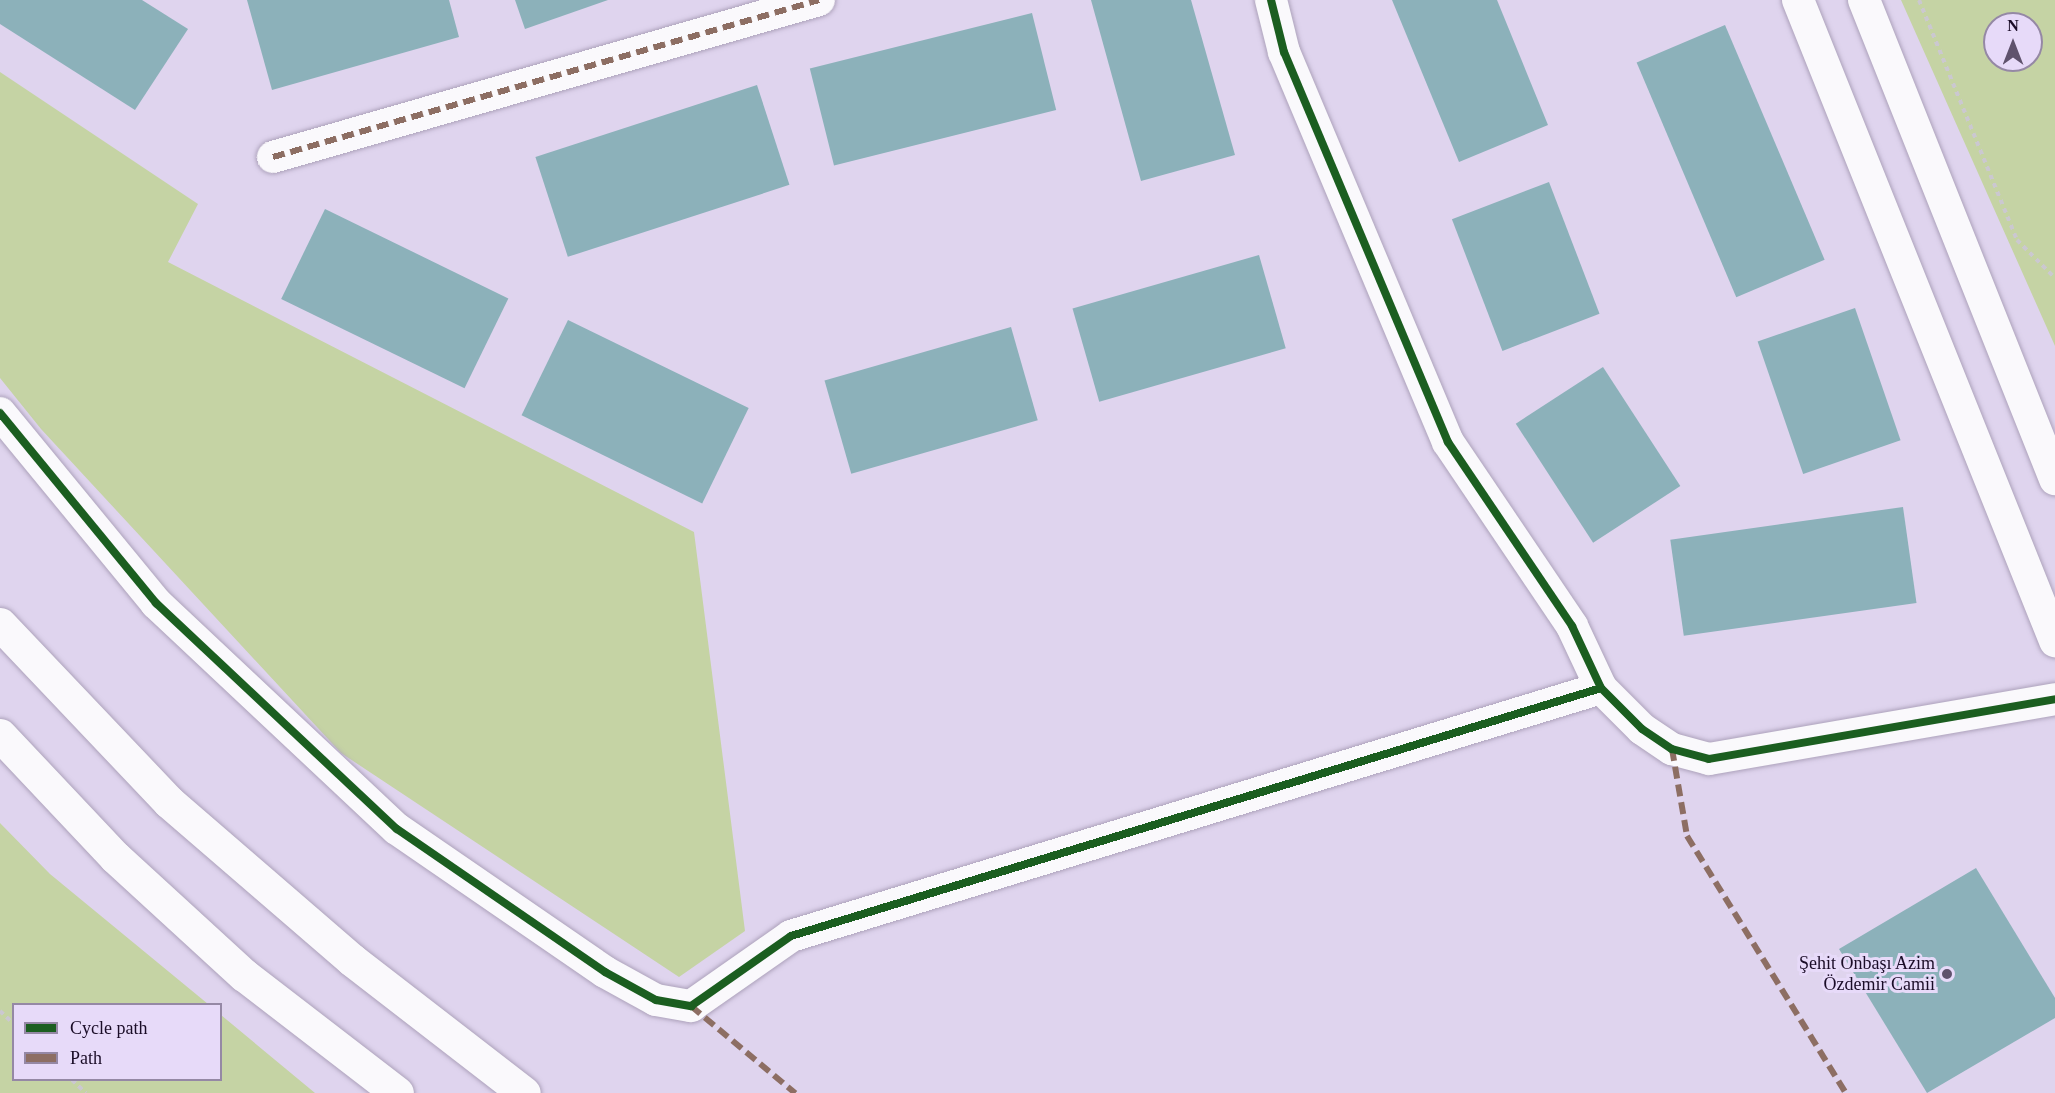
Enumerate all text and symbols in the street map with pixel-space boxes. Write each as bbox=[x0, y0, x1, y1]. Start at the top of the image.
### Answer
north arrow bbox=[1983, 12, 2043, 72]
text: N bbox=[2007, 17, 2019, 34]
place label: Şehit Onbaşı Azim Özdemir Camii bbox=[1798, 953, 1935, 996]
marker: Şehit Onbaşı Azim Özdemir Camii bbox=[1940, 967, 1954, 981]
legend bbox=[12, 1003, 222, 1081]
text: Cycle path bbox=[70, 1018, 147, 1038]
text: Path bbox=[70, 1048, 102, 1068]

